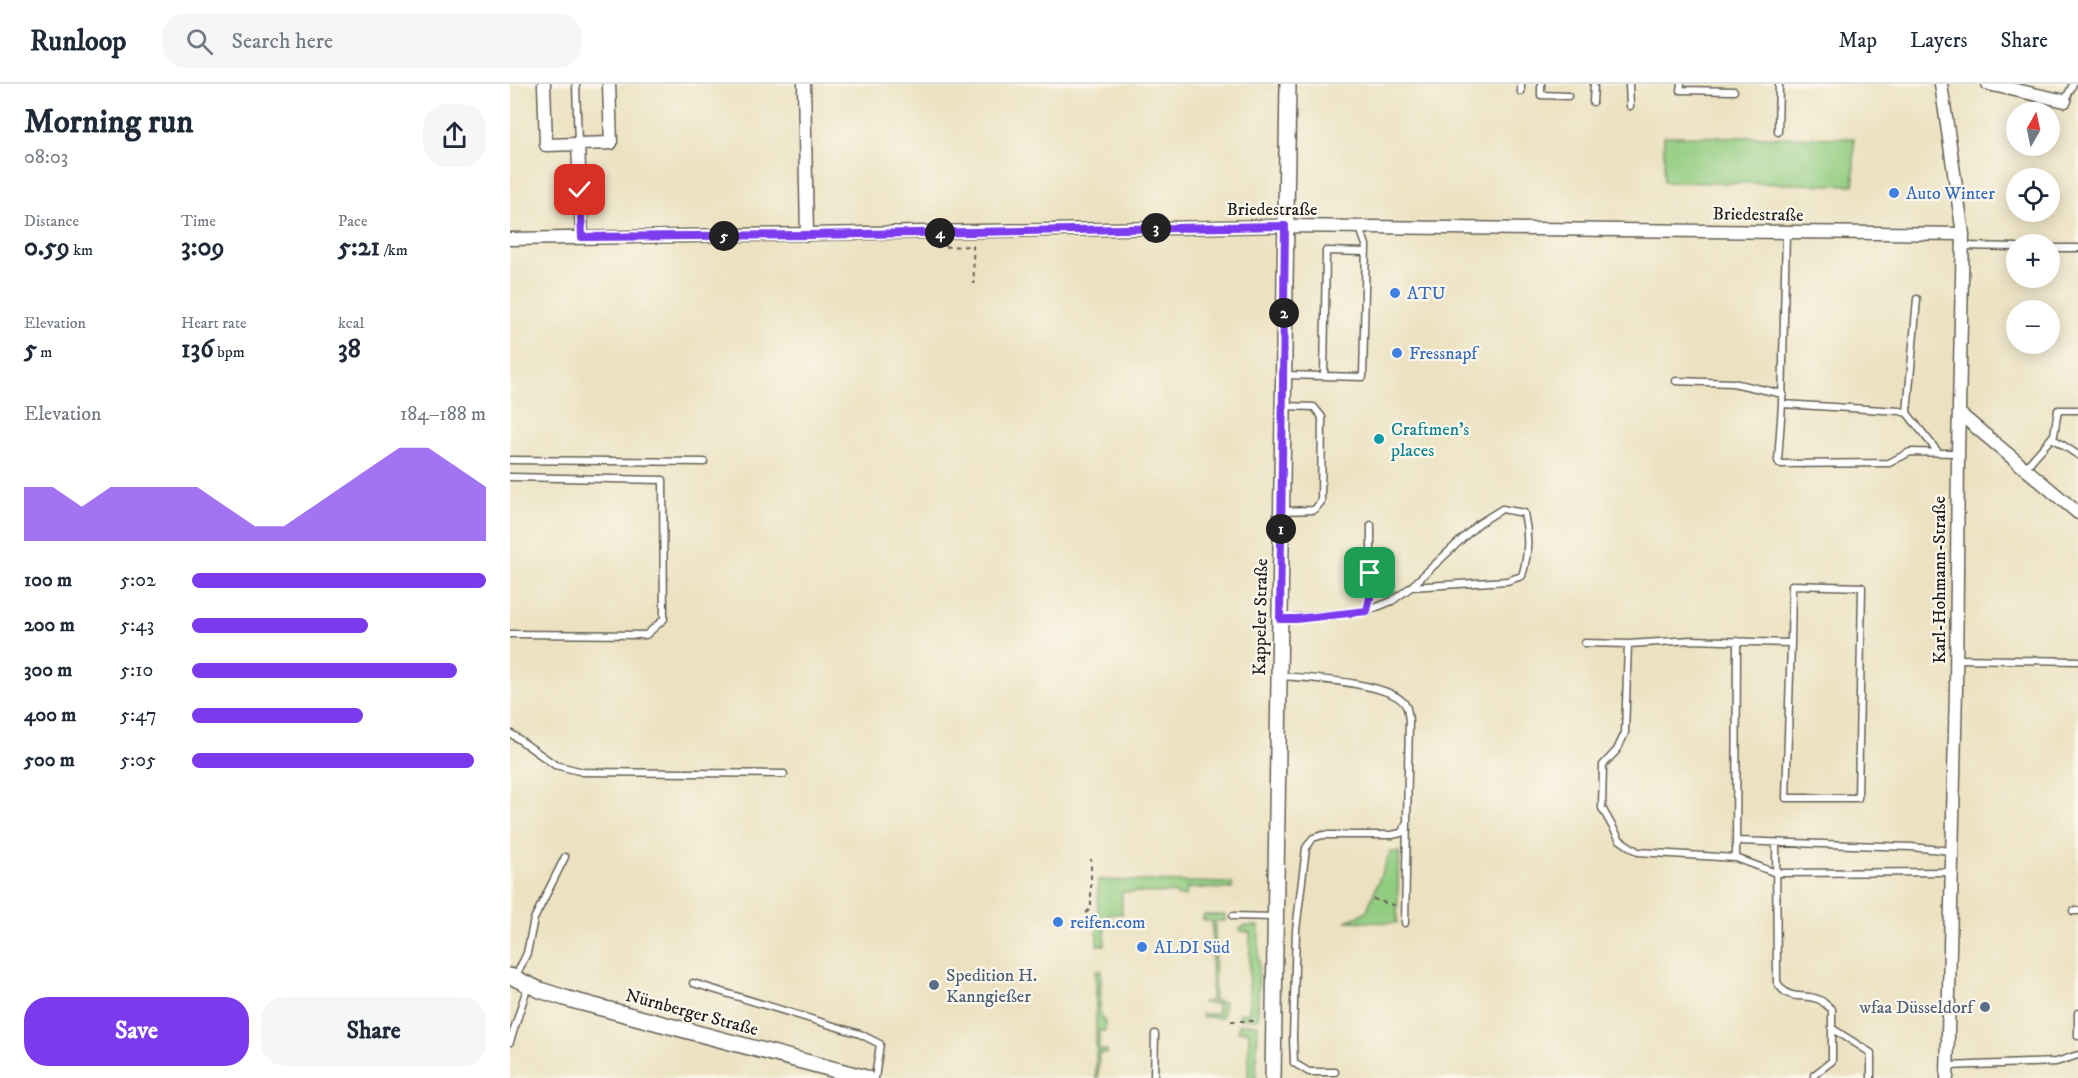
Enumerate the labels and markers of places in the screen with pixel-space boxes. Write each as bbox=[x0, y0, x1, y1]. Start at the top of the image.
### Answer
pin bbox=[554, 164, 605, 215]
place label: Auto Winter bbox=[1906, 183, 1995, 205]
marker: Auto Winter bbox=[1887, 186, 1901, 200]
pin: 3 bbox=[1141, 213, 1171, 243]
pin: 4 bbox=[925, 218, 955, 248]
pin: 5 bbox=[709, 221, 739, 251]
place label: ATU bbox=[1407, 283, 1446, 305]
marker: ATU bbox=[1388, 286, 1402, 300]
pin: 2 bbox=[1269, 298, 1299, 328]
place label: Fressnapf bbox=[1409, 343, 1480, 365]
marker: Fressnapf bbox=[1390, 346, 1404, 360]
place label: Craftmen's places bbox=[1390, 419, 1469, 462]
marker: Craftmen's places bbox=[1372, 432, 1386, 446]
pin: 1 bbox=[1266, 514, 1296, 544]
pin bbox=[1344, 547, 1395, 598]
place label: reifen.com bbox=[1070, 912, 1146, 934]
marker: reifen.com bbox=[1051, 915, 1065, 929]
place label: ALDI Süd bbox=[1154, 937, 1230, 959]
marker: ALDI Süd bbox=[1135, 940, 1149, 954]
place label: Spedition H. Kanngießer bbox=[946, 965, 1037, 1008]
marker: Spedition H. Kanngießer bbox=[927, 978, 941, 992]
place label: wfaa Düsseldorf bbox=[1859, 997, 1976, 1019]
marker: wfaa Düsseldorf bbox=[1978, 1000, 1992, 1014]

